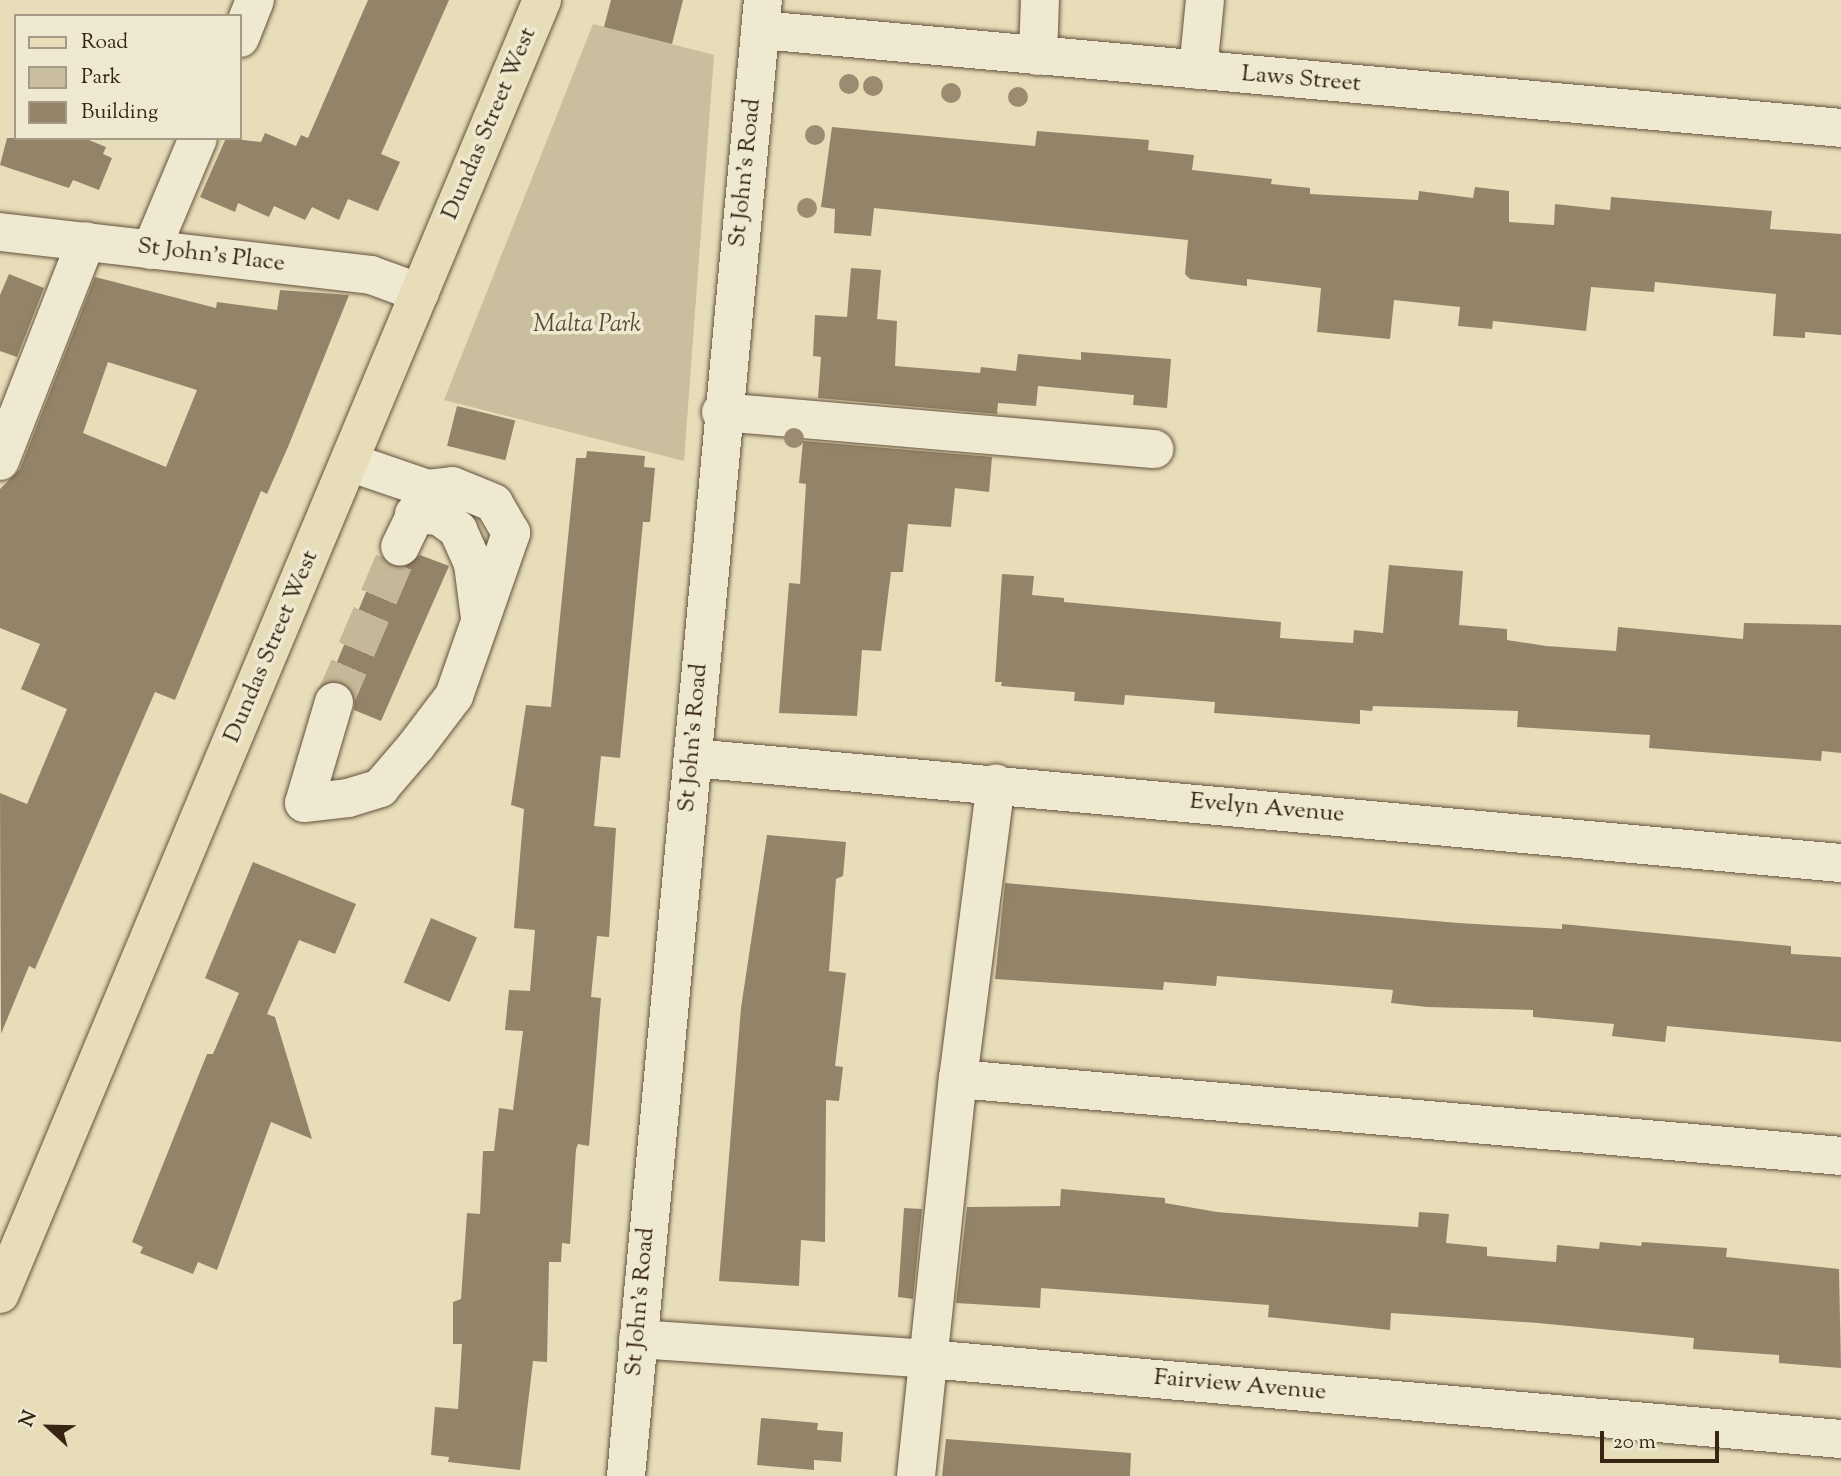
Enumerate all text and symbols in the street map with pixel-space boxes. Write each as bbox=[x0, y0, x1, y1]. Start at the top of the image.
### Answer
legend bbox=[14, 14, 242, 140]
street label: Dundas Street West bbox=[436, 23, 544, 225]
text: Road bbox=[81, 28, 128, 58]
street label: Laws Street bbox=[1240, 60, 1362, 100]
text: Park bbox=[81, 63, 121, 93]
street label: St John's Road bbox=[724, 97, 768, 249]
text: Building bbox=[81, 98, 158, 128]
street label: St John's Place bbox=[136, 233, 286, 279]
park label: Malta Park bbox=[533, 312, 641, 340]
street label: Dundas Street West bbox=[218, 546, 326, 748]
street label: St John's Road bbox=[673, 662, 715, 814]
street label: Evelyn Avenue bbox=[1188, 788, 1346, 830]
street label: St John's Road bbox=[620, 1226, 662, 1378]
street label: Fairview Avenue bbox=[1153, 1364, 1327, 1408]
north arrow bbox=[14, 1392, 84, 1462]
text: N bbox=[14, 1407, 44, 1431]
scale bar bbox=[1603, 1416, 1722, 1460]
text: 20 m bbox=[1613, 1428, 1656, 1458]

